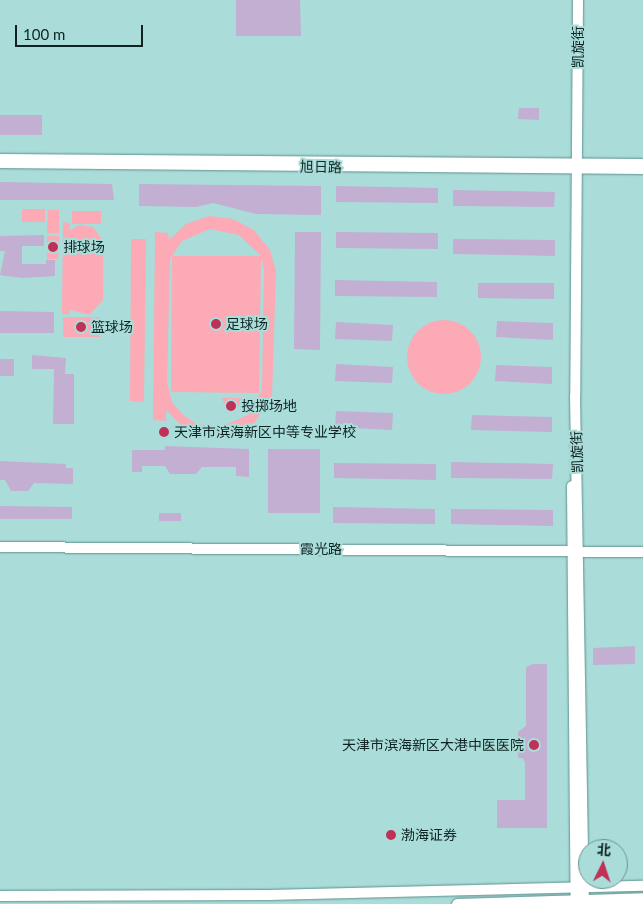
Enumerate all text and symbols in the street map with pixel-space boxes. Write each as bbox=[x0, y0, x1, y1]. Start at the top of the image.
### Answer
scale bar bbox=[18, 15, 145, 47]
text: 100 m bbox=[23, 25, 65, 43]
street label: 凯旋街 bbox=[570, 26, 586, 68]
street label: 旭日路 bbox=[300, 158, 342, 176]
place label: 排球场 bbox=[63, 239, 105, 255]
marker: 排球场 bbox=[47, 241, 59, 253]
place label: 足球场 bbox=[226, 316, 268, 332]
marker: 足球场 bbox=[210, 318, 222, 330]
place label: 篮球场 bbox=[91, 319, 133, 335]
marker: 篮球场 bbox=[75, 321, 87, 333]
place label: 投掷场地 bbox=[241, 398, 297, 414]
marker: 投掷场地 bbox=[225, 400, 237, 412]
place label: 天津市滨海新区中等专业学校 bbox=[174, 424, 356, 440]
marker: 天津市滨海新区中等专业学校 bbox=[158, 426, 170, 438]
street label: 凯旋街 bbox=[568, 431, 586, 473]
street label: 霞光路 bbox=[300, 541, 342, 557]
place label: 天津市滨海新区大港中医医院 bbox=[342, 737, 524, 753]
marker: 天津市滨海新区大港中医医院 bbox=[528, 739, 540, 751]
place label: 渤海证券 bbox=[401, 827, 457, 843]
marker: 渤海证券 bbox=[385, 829, 397, 841]
north arrow bbox=[578, 839, 628, 889]
text: 北 bbox=[596, 841, 612, 859]

